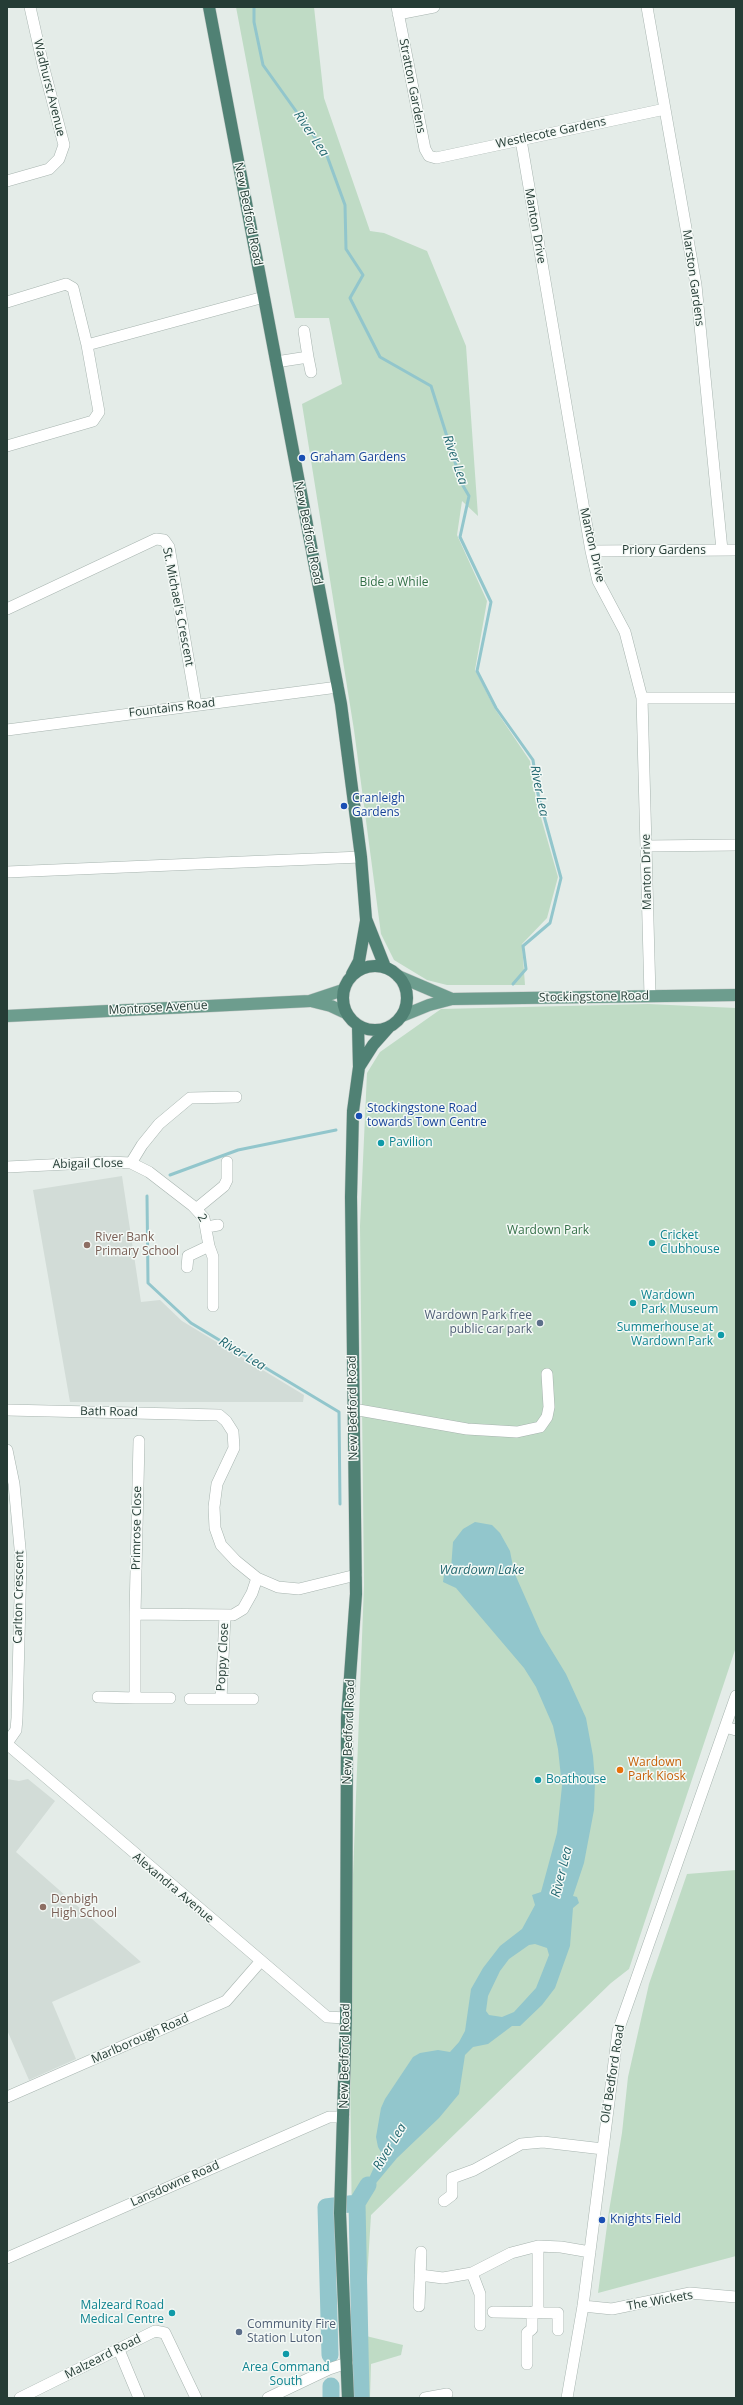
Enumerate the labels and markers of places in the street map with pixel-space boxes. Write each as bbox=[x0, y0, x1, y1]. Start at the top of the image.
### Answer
place label: Graham Gardens bbox=[310, 451, 406, 465]
marker: Graham Gardens bbox=[297, 453, 307, 463]
place label: Cranleigh Gardens bbox=[352, 792, 405, 820]
marker: Cranleigh Gardens bbox=[339, 801, 349, 811]
place label: Stockingstone Road towards Town Centre bbox=[367, 1102, 487, 1130]
marker: Stockingstone Road towards Town Centre bbox=[354, 1111, 364, 1121]
place label: Pavilion bbox=[389, 1136, 433, 1150]
marker: Pavilion bbox=[376, 1138, 386, 1148]
place label: Cricket Clubhouse bbox=[660, 1229, 720, 1257]
place label: River Bank Primary School bbox=[95, 1231, 179, 1259]
marker: Cricket Clubhouse bbox=[647, 1238, 657, 1248]
marker: River Bank Primary School bbox=[82, 1240, 92, 1250]
place label: Wardown Park Museum bbox=[641, 1289, 718, 1317]
marker: Wardown Park Museum bbox=[628, 1298, 638, 1308]
place label: Wardown Park free public car park bbox=[424, 1309, 532, 1337]
marker: Wardown Park free public car park bbox=[535, 1318, 545, 1328]
place label: Summerhouse at Wardown Park bbox=[617, 1321, 713, 1349]
marker: Summerhouse at Wardown Park bbox=[716, 1330, 726, 1340]
place label: Wardown Park Kiosk bbox=[628, 1756, 686, 1784]
marker: Wardown Park Kiosk bbox=[615, 1765, 625, 1775]
place label: Boathouse bbox=[546, 1773, 606, 1787]
marker: Boathouse bbox=[533, 1775, 543, 1785]
place label: Denbigh High School bbox=[51, 1893, 117, 1921]
marker: Denbigh High School bbox=[38, 1902, 48, 1912]
place label: Knights Field bbox=[610, 2213, 681, 2227]
marker: Knights Field bbox=[597, 2215, 607, 2225]
place label: Malzeard Road Medical Centre bbox=[80, 2299, 164, 2327]
marker: Malzeard Road Medical Centre bbox=[167, 2308, 177, 2318]
place label: Community Fire Station Luton bbox=[247, 2318, 336, 2346]
marker: Community Fire Station Luton bbox=[234, 2327, 244, 2337]
marker: Area Command South bbox=[281, 2349, 291, 2359]
place label: Area Command South bbox=[242, 2361, 330, 2389]

